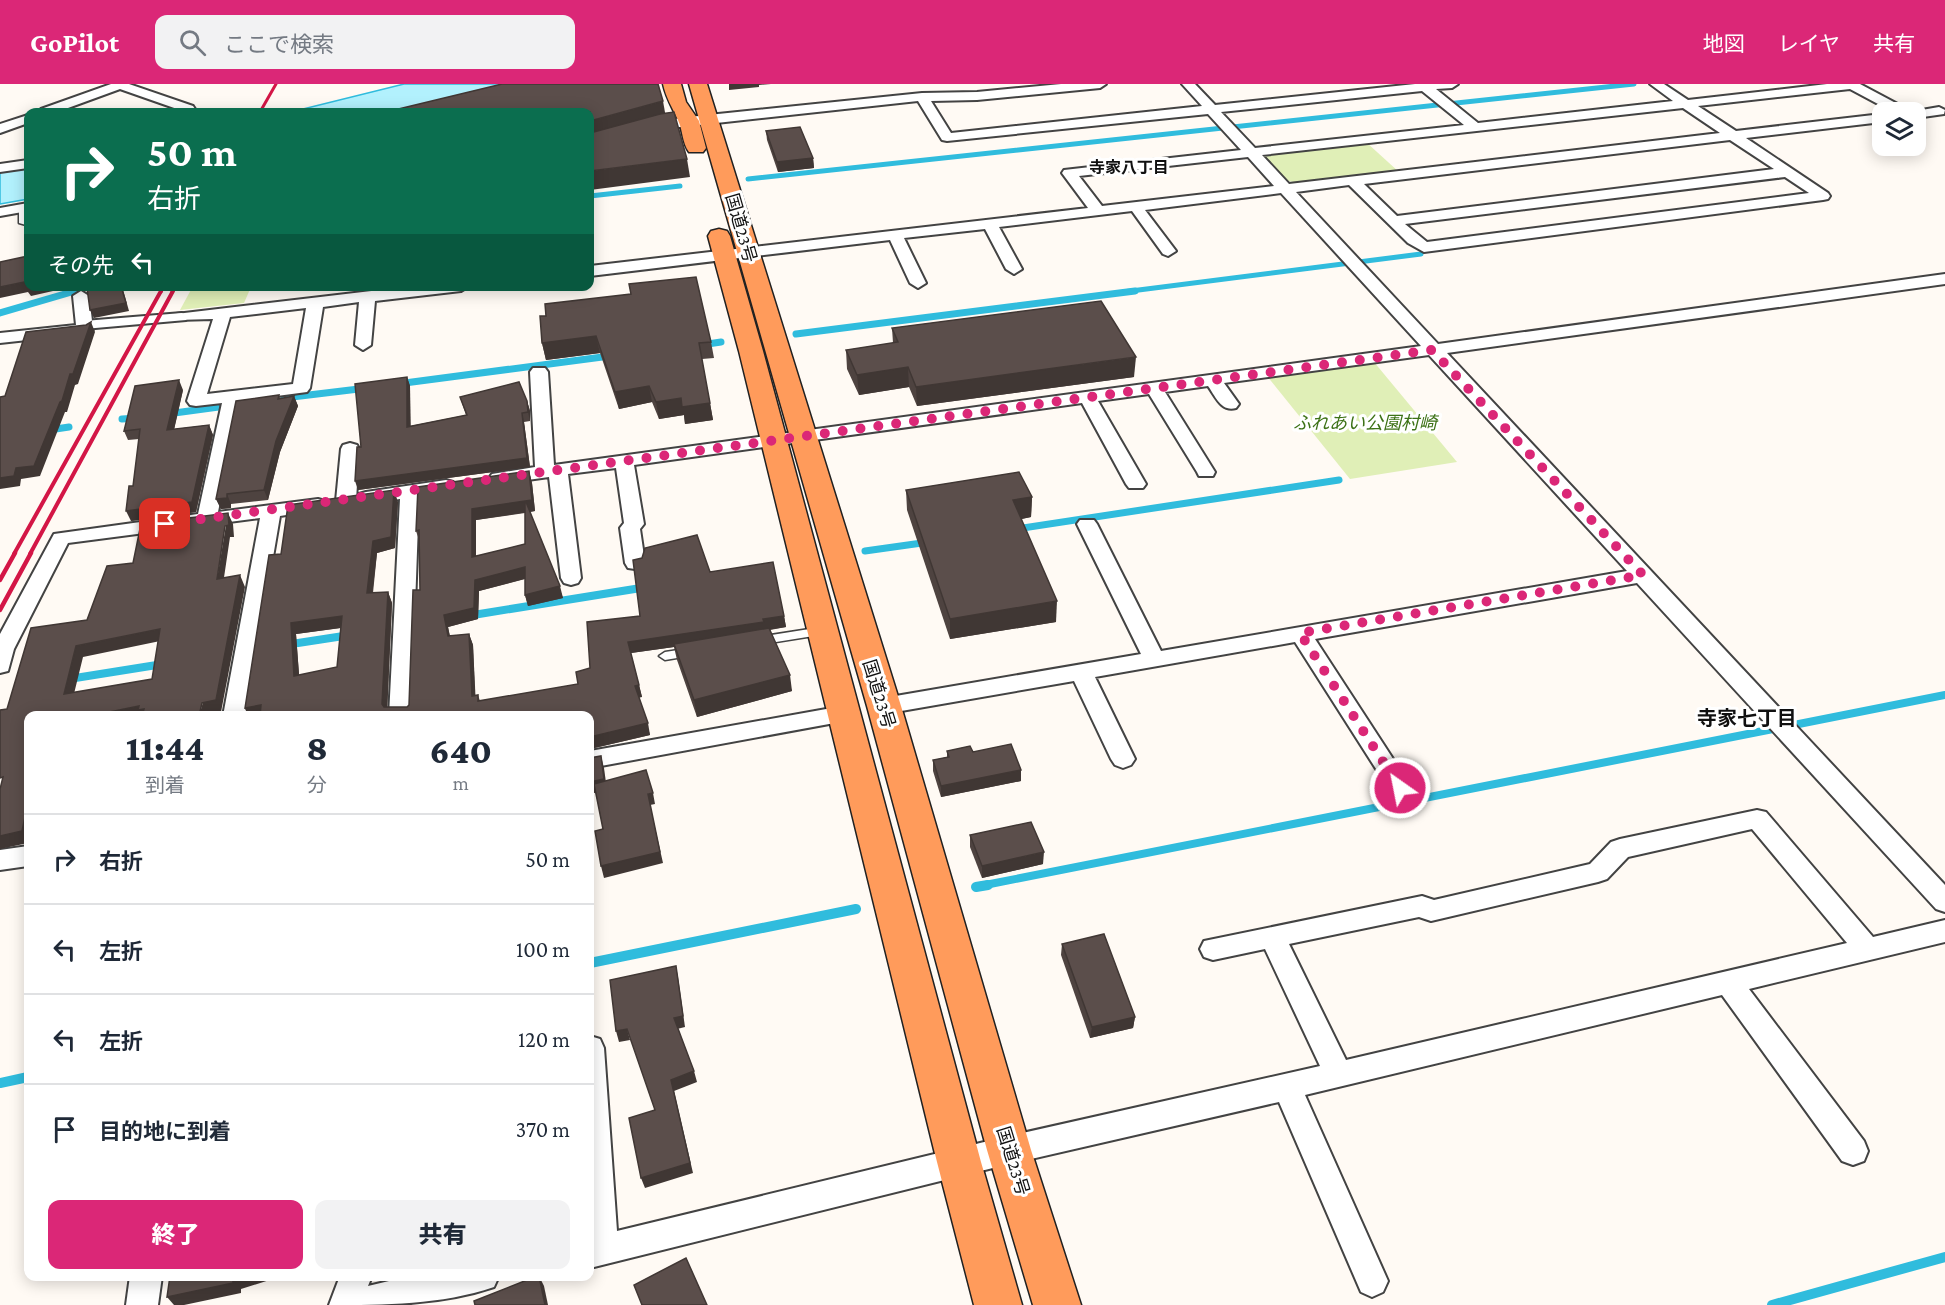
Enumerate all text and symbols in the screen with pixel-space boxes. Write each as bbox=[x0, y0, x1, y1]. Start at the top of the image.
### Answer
search box bbox=[155, 15, 575, 69]
icon: search bbox=[176, 26, 209, 59]
text: GoPilot bbox=[30, 27, 119, 58]
text: ここで検索 bbox=[224, 32, 334, 57]
text: 地図 bbox=[1703, 32, 1745, 56]
text: レイヤ bbox=[1778, 32, 1840, 56]
text: 共有 bbox=[1873, 32, 1915, 56]
map controls bbox=[1872, 102, 1926, 156]
button: layers bbox=[1872, 102, 1926, 156]
text: 50 m bbox=[147, 128, 237, 175]
icon: right bbox=[48, 132, 126, 210]
district label: 寺家八丁目 bbox=[1089, 159, 1169, 176]
text: 右折 bbox=[147, 184, 201, 214]
street label: 国道23号 bbox=[722, 191, 760, 265]
icon: left bbox=[126, 246, 159, 279]
text: その先 bbox=[48, 253, 114, 278]
park label: ふれあい公園村崎 bbox=[1293, 413, 1440, 433]
pin bbox=[139, 498, 190, 549]
icon: arrive bbox=[148, 507, 181, 540]
street label: 国道23号 bbox=[859, 657, 899, 731]
district label: 寺家七丁目 bbox=[1697, 707, 1797, 729]
text: 11:44 bbox=[126, 728, 204, 768]
text: 8 bbox=[306, 728, 328, 768]
text: 640 bbox=[430, 731, 492, 771]
position arrow bbox=[1368, 756, 1432, 820]
text: m bbox=[453, 772, 469, 794]
text: 到着 bbox=[145, 774, 185, 796]
text: 分 bbox=[307, 774, 327, 796]
icon: right bbox=[48, 843, 81, 876]
text: 50 m bbox=[525, 847, 570, 872]
text: 右折 bbox=[99, 849, 143, 874]
icon: left bbox=[48, 933, 81, 966]
text: 100 m bbox=[516, 937, 570, 962]
text: 左折 bbox=[99, 939, 143, 964]
icon: left bbox=[48, 1023, 81, 1056]
text: 120 m bbox=[518, 1027, 570, 1052]
text: 左折 bbox=[99, 1029, 143, 1054]
icon: arrive bbox=[48, 1113, 81, 1146]
text: 370 m bbox=[516, 1117, 570, 1142]
text: 目的地に到着 bbox=[99, 1119, 231, 1144]
street label: 国道23号 bbox=[993, 1124, 1033, 1198]
button: 終了 bbox=[48, 1200, 303, 1269]
button: 共有 bbox=[315, 1200, 570, 1269]

